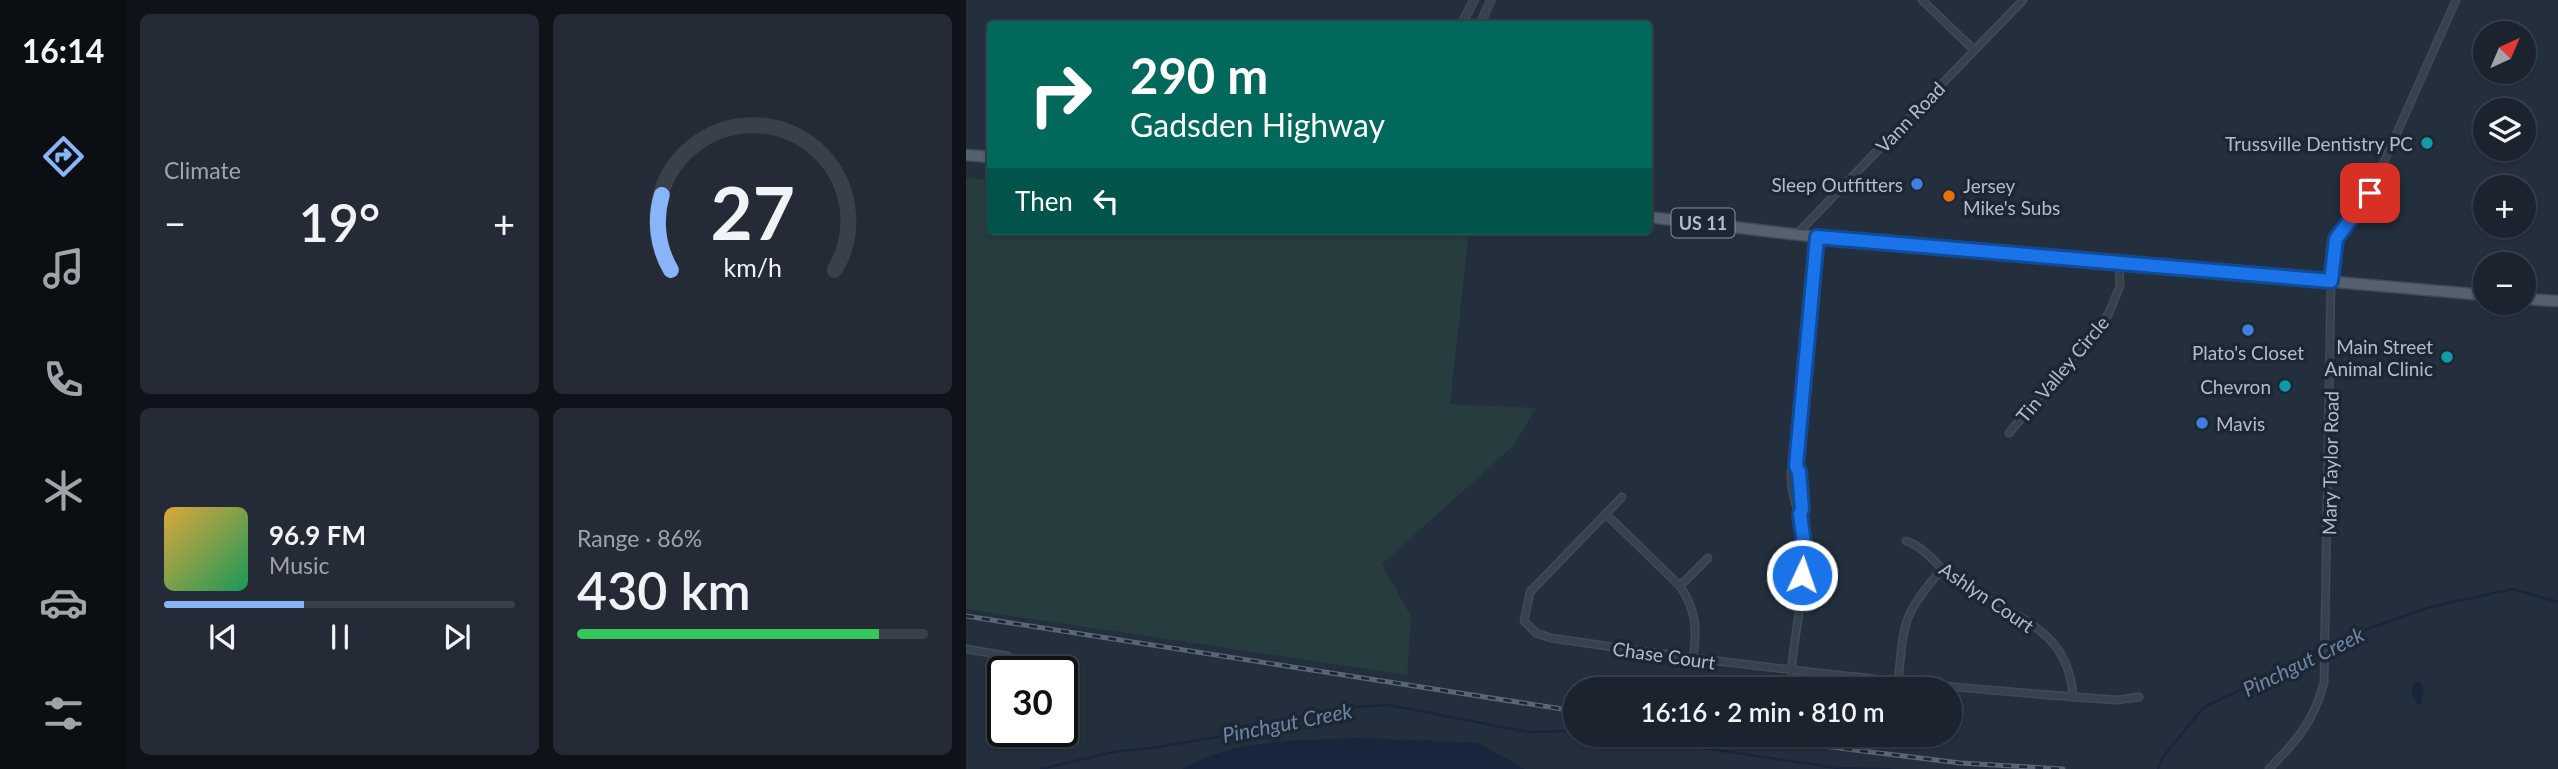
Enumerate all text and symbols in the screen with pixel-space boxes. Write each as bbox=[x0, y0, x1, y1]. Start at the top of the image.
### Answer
north arrow bbox=[2473, 21, 2536, 84]
map controls bbox=[2473, 21, 2536, 315]
text: 16:14 bbox=[22, 31, 104, 70]
text: 290 m bbox=[1130, 46, 1268, 104]
icon: right bbox=[1015, 49, 1106, 140]
street label: Vann Road bbox=[1871, 77, 1949, 157]
button: layers bbox=[2473, 98, 2536, 161]
text: Gadsden Highway bbox=[1130, 105, 1385, 144]
icon: directions bbox=[39, 132, 88, 181]
place label: Trussville Dentistry PC bbox=[2225, 132, 2413, 155]
marker: Trussville Dentistry PC bbox=[2419, 135, 2435, 151]
text: Climate bbox=[164, 156, 241, 184]
pin bbox=[2340, 163, 2400, 223]
text: 27 bbox=[710, 168, 795, 256]
place label: Sleep Outfitters bbox=[1771, 173, 1903, 196]
place label: Jersey Mike's Subs bbox=[1963, 174, 2060, 219]
icon: arrive bbox=[2351, 174, 2389, 212]
button: + bbox=[2473, 175, 2536, 238]
marker: Sleep Outfitters bbox=[1909, 176, 1925, 192]
icon: left bbox=[1087, 182, 1125, 220]
text: Then bbox=[1015, 185, 1073, 217]
marker: Jersey Mike's Subs bbox=[1941, 188, 1957, 204]
text: 19° bbox=[299, 191, 380, 253]
text: − bbox=[164, 200, 186, 246]
text: + bbox=[493, 200, 515, 246]
road number: US 11 bbox=[1672, 208, 1734, 238]
icon: music bbox=[39, 244, 88, 293]
text: km/h bbox=[723, 252, 782, 282]
button: − bbox=[2473, 252, 2536, 315]
street label: Tin Valley Circle bbox=[2011, 311, 2113, 427]
marker: Plato's Closet bbox=[2240, 322, 2256, 338]
place label: Main Street Animal Clinic bbox=[2325, 335, 2433, 380]
place label: Plato's Closet bbox=[2192, 341, 2304, 364]
marker: Main Street Animal Clinic bbox=[2439, 349, 2455, 365]
icon: phone bbox=[39, 355, 88, 404]
place label: Chevron bbox=[2200, 375, 2271, 398]
marker: Chevron bbox=[2277, 378, 2293, 394]
street label: Mary Taylor Road bbox=[2317, 391, 2343, 535]
place label: Mavis bbox=[2216, 412, 2265, 435]
marker: Mavis bbox=[2194, 415, 2210, 431]
icon: climate bbox=[39, 466, 88, 515]
text: 96.9 FM bbox=[269, 519, 366, 551]
text: Range · 86% bbox=[577, 524, 702, 552]
position arrow bbox=[1765, 538, 1839, 612]
text: Music bbox=[269, 551, 329, 579]
street label: Ashlyn Court bbox=[1935, 557, 2039, 637]
text: 430 km bbox=[577, 559, 751, 621]
icon: car bbox=[39, 578, 88, 627]
icon: previous bbox=[204, 618, 242, 656]
icon: pause bbox=[321, 618, 359, 656]
icon: next bbox=[438, 618, 476, 656]
water label: Pinchgut Creek bbox=[2238, 620, 2369, 701]
street label: Chase Court bbox=[1611, 636, 1717, 674]
speed limit sign: 30 bbox=[987, 656, 1078, 747]
icon: filters bbox=[39, 689, 88, 738]
text: 16:16 · 2 min · 810 m bbox=[1640, 696, 1885, 728]
water label: Pinchgut Creek bbox=[1220, 697, 1355, 747]

